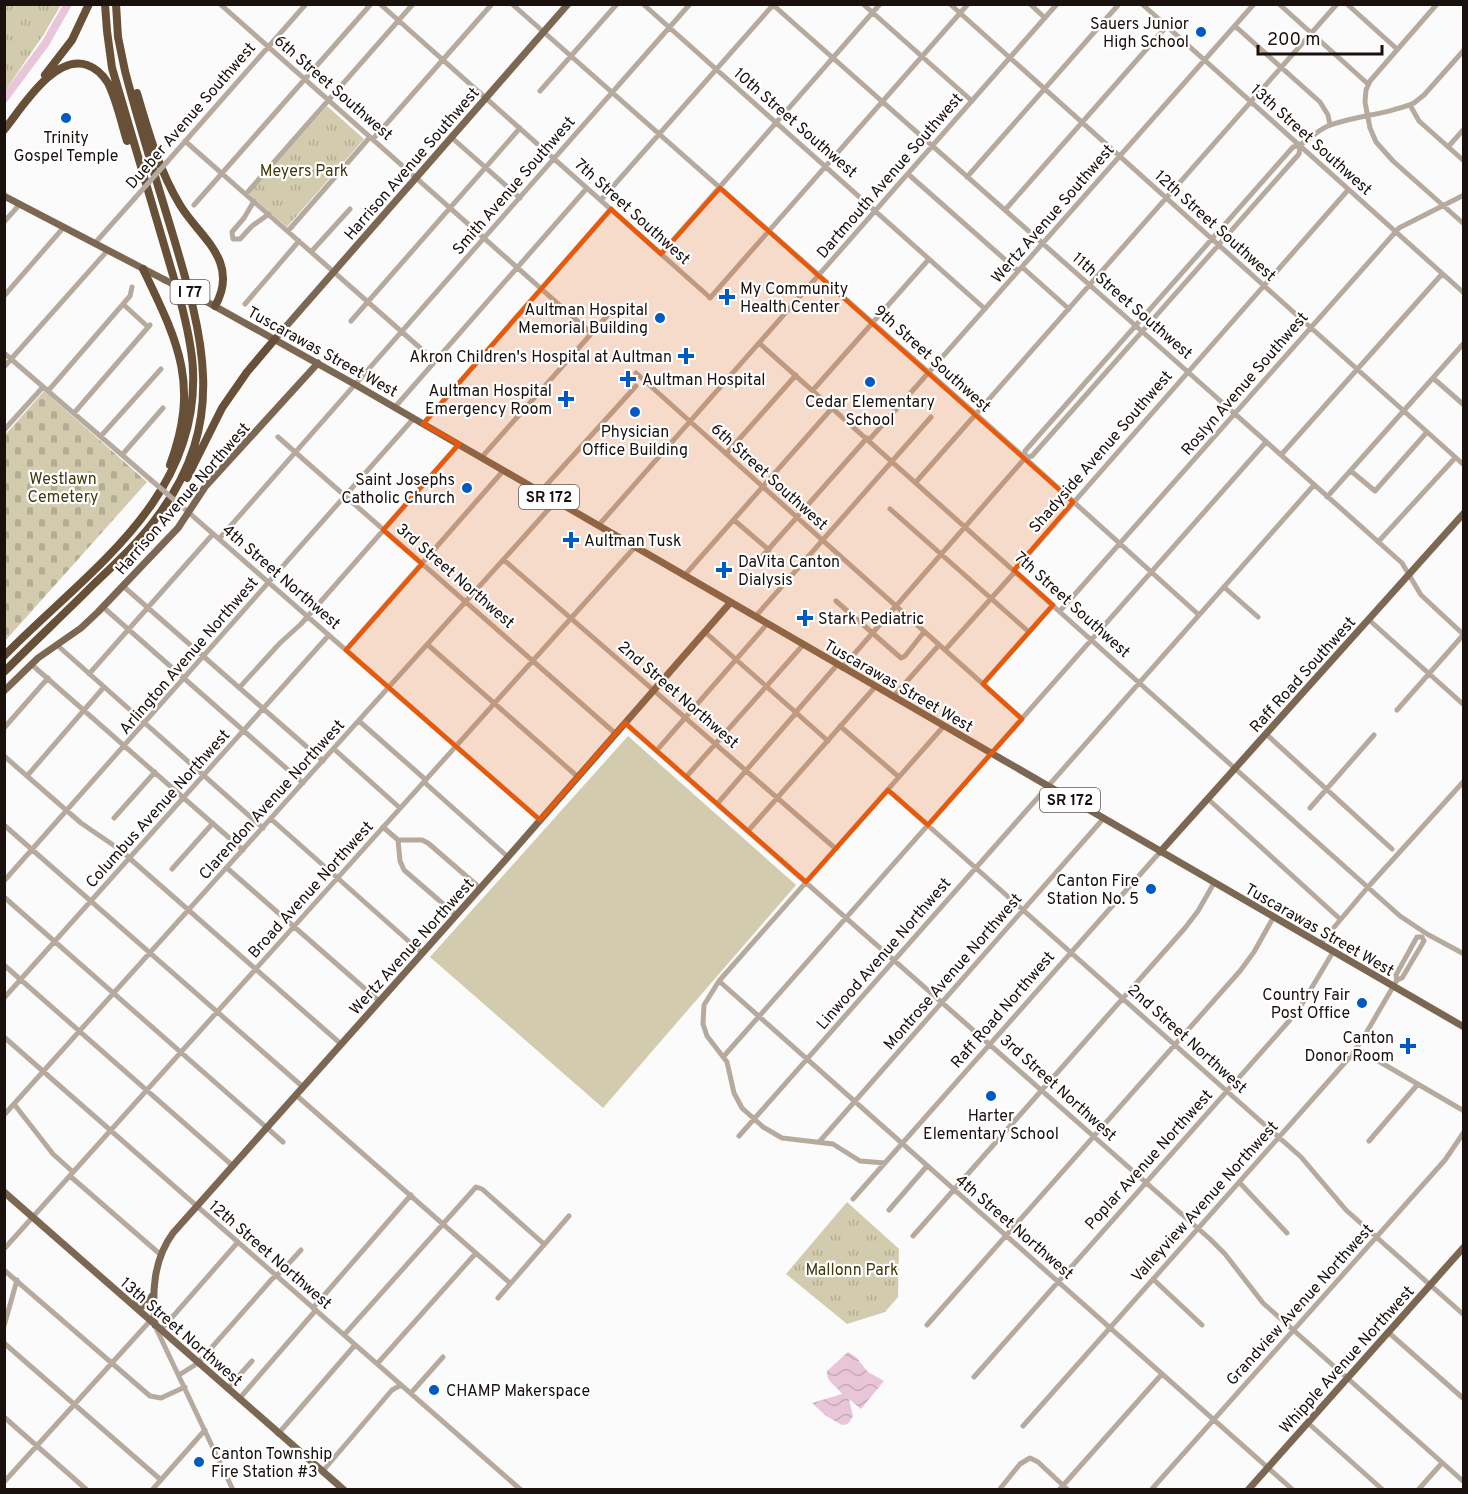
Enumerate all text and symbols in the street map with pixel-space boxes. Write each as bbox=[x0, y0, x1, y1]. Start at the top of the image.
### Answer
place label: Sauers Junior High School bbox=[1090, 15, 1189, 53]
scale bar bbox=[1258, 18, 1382, 56]
marker: Sauers Junior High School bbox=[1194, 25, 1208, 39]
text: 200 m bbox=[1267, 29, 1320, 52]
street label: 6th Street Southwest bbox=[269, 31, 396, 146]
street label: Dueber Avenue Southwest bbox=[122, 39, 261, 194]
street label: 10th Street Southwest bbox=[729, 64, 861, 183]
street label: 13th Street Southwest bbox=[1246, 81, 1376, 200]
street label: Harrison Avenue Southwest bbox=[341, 84, 484, 245]
street label: Dartmouth Avenue Southwest bbox=[813, 89, 968, 263]
marker: Trinity Gospel Temple bbox=[59, 111, 73, 125]
street label: Smith Avenue Southwest bbox=[449, 113, 580, 260]
place label: Trinity Gospel Temple bbox=[14, 129, 118, 167]
street label: Wertz Avenue Southwest bbox=[988, 141, 1119, 288]
street label: 7th Street Southwest bbox=[570, 155, 694, 270]
park label: Meyers Park bbox=[260, 162, 348, 182]
street label: 12th Street Southwest bbox=[1150, 167, 1280, 286]
street label: 11th Street Southwest bbox=[1067, 249, 1196, 364]
road number: I 77 bbox=[170, 280, 210, 304]
place label: My Community Health Center bbox=[740, 280, 848, 318]
marker: My Community Health Center bbox=[718, 288, 736, 306]
place label: Aultman Hospital Memorial Building bbox=[518, 301, 648, 339]
street label: 9th Street Southwest bbox=[869, 302, 994, 417]
street label: Tuscarawas Street West bbox=[243, 303, 401, 402]
street label: Roslyn Avenue Southwest bbox=[1178, 308, 1313, 460]
marker: Aultman Hospital Memorial Building bbox=[653, 311, 667, 325]
marker: Akron Children's Hospital at Aultman bbox=[677, 347, 695, 365]
place label: Akron Children's Hospital at Aultman bbox=[409, 348, 672, 368]
street label: Shadyside Avenue Southwest bbox=[1025, 367, 1178, 538]
marker: Aultman Hospital bbox=[619, 370, 637, 388]
place label: Aultman Hospital bbox=[642, 371, 766, 391]
marker: Cedar Elementary School bbox=[863, 375, 877, 389]
place label: Aultman Hospital Emergency Room bbox=[425, 382, 552, 420]
marker: Aultman Hospital Emergency Room bbox=[557, 390, 575, 408]
place label: Cedar Elementary School bbox=[805, 393, 935, 431]
marker: Physician Office Building bbox=[628, 405, 642, 419]
street label: Harrison Avenue Northwest bbox=[112, 419, 255, 580]
street label: 6th Street Southwest bbox=[706, 420, 831, 535]
place label: Physician Office Building bbox=[582, 423, 688, 461]
park label: Westlawn Cemetery bbox=[28, 470, 98, 508]
place label: Saint Josephs Catholic Church bbox=[341, 471, 455, 509]
marker: Saint Josephs Catholic Church bbox=[460, 481, 474, 495]
road number: SR 172 bbox=[519, 485, 579, 509]
street label: 3rd Street Northwest bbox=[391, 520, 518, 633]
street label: 4th Street Northwest bbox=[217, 521, 344, 634]
marker: Aultman Tusk bbox=[562, 531, 580, 549]
place label: Aultman Tusk bbox=[584, 532, 681, 552]
street label: 7th Street Southwest bbox=[1010, 548, 1134, 663]
place label: DaVita Canton Dialysis bbox=[738, 553, 840, 591]
marker: DaVita Canton Dialysis bbox=[715, 561, 733, 579]
street label: Arlington Avenue Northwest bbox=[116, 574, 263, 739]
marker: Stark Pediatric bbox=[796, 609, 814, 627]
place label: Stark Pediatric bbox=[818, 610, 924, 630]
street label: Raff Road Southwest bbox=[1246, 613, 1361, 737]
street label: Tuscarawas Street West bbox=[820, 636, 976, 738]
street label: 2nd Street Northwest bbox=[613, 637, 742, 754]
street label: Clarendon Avenue Northwest bbox=[195, 716, 350, 885]
street label: Columbus Avenue Northwest bbox=[82, 726, 235, 893]
road number: SR 172 bbox=[1040, 788, 1100, 812]
street label: Broad Avenue Northwest bbox=[245, 818, 378, 963]
place label: Canton Fire Station No. 5 bbox=[1047, 872, 1139, 910]
street label: Linwood Avenue Northwest bbox=[813, 874, 956, 1035]
street label: Wertz Avenue Northwest bbox=[346, 875, 479, 1020]
street label: Tuscarawas Street West bbox=[1241, 880, 1397, 982]
marker: Canton Fire Station No. 5 bbox=[1144, 882, 1158, 896]
street label: Montrose Avenue Northwest bbox=[880, 890, 1027, 1055]
street label: Raff Road Northwest bbox=[947, 948, 1060, 1073]
street label: 2nd Street Northwest bbox=[1123, 981, 1251, 1098]
place label: Country Fair Post Office bbox=[1262, 986, 1350, 1024]
marker: Country Fair Post Office bbox=[1355, 996, 1369, 1010]
place label: Canton Donor Room bbox=[1304, 1029, 1394, 1067]
street label: 3rd Street Northwest bbox=[995, 1031, 1120, 1146]
marker: Canton Donor Room bbox=[1399, 1037, 1417, 1055]
street label: Poplar Avenue Northwest bbox=[1081, 1086, 1218, 1235]
marker: Harter Elementary School bbox=[984, 1089, 998, 1103]
place label: Harter Elementary School bbox=[923, 1107, 1059, 1145]
street label: Valleyview Avenue Northwest bbox=[1128, 1118, 1283, 1287]
street label: 4th Street Northwest bbox=[950, 1171, 1077, 1284]
street label: 12th Street Northwest bbox=[204, 1197, 335, 1314]
street label: Grandview Avenue Northwest bbox=[1223, 1220, 1378, 1390]
park label: Mallonn Park bbox=[805, 1261, 899, 1281]
street label: 13th Street Northwest bbox=[115, 1274, 246, 1391]
street label: Whipple Avenue Northwest bbox=[1276, 1282, 1419, 1438]
place label: CHAMP Makerspace bbox=[446, 1382, 590, 1402]
marker: CHAMP Makerspace bbox=[427, 1383, 441, 1397]
place label: Canton Township Fire Station #3 bbox=[211, 1445, 332, 1483]
marker: Canton Township Fire Station #3 bbox=[192, 1455, 206, 1469]

